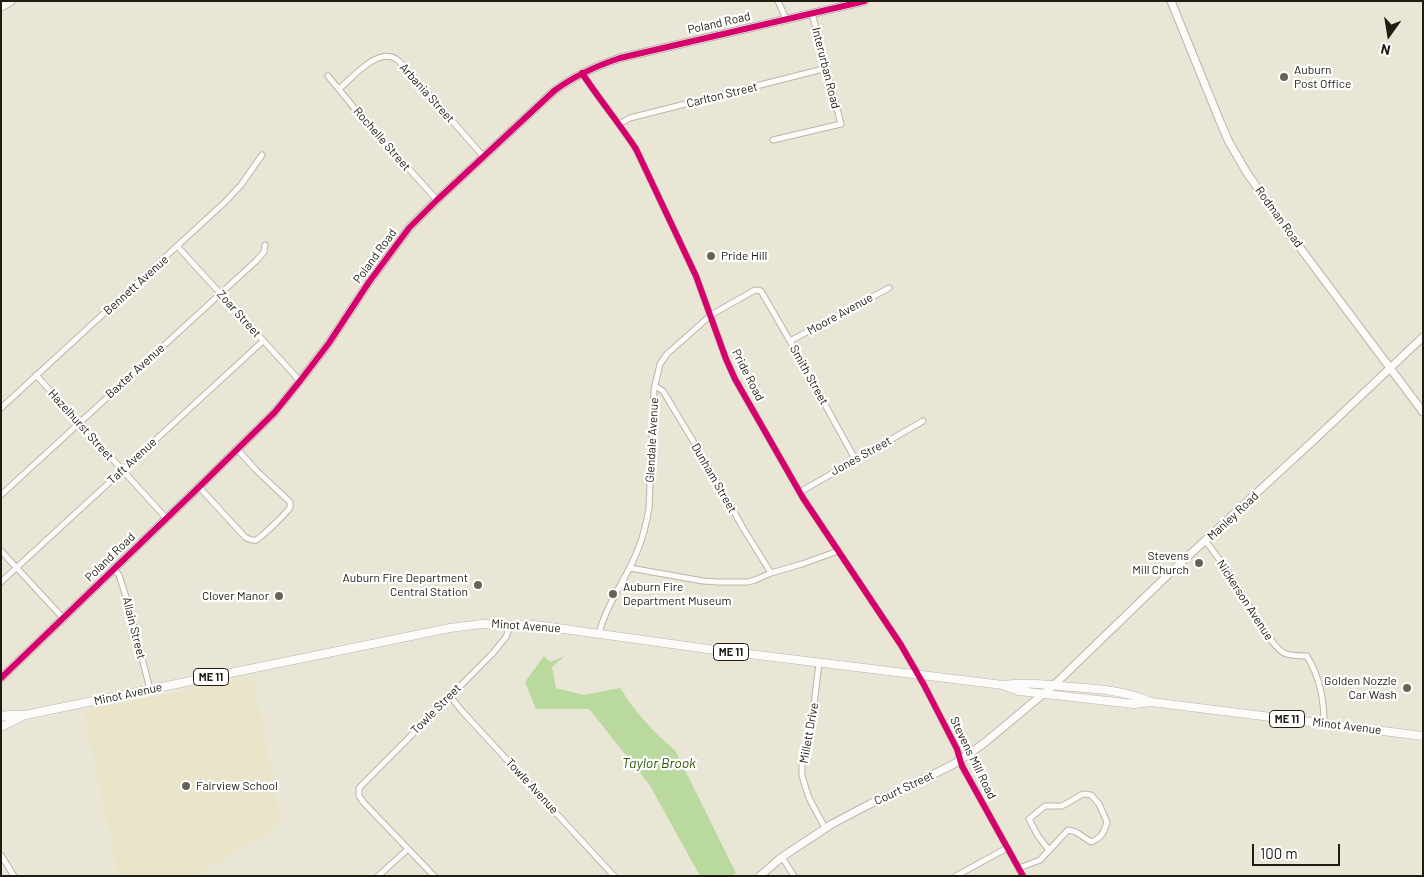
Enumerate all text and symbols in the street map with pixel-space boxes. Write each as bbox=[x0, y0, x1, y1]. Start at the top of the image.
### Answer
street label: Poland Road bbox=[686, 9, 752, 37]
north arrow bbox=[1364, 10, 1414, 60]
street label: Interurban Road bbox=[809, 26, 843, 110]
text: N bbox=[1379, 41, 1392, 59]
street label: Arbania Street bbox=[397, 60, 457, 126]
place label: Auburn Post Office bbox=[1294, 63, 1351, 91]
marker: Auburn Post Office bbox=[1278, 71, 1290, 83]
street label: Carlton Street bbox=[685, 79, 759, 111]
street label: Rochelle Street bbox=[350, 104, 414, 174]
street label: Rodman Road bbox=[1252, 184, 1306, 250]
street label: Poland Road bbox=[350, 226, 400, 286]
place label: Pride Hill bbox=[721, 249, 767, 263]
marker: Pride Hill bbox=[705, 250, 717, 262]
street label: Bennett Avenue bbox=[101, 252, 171, 318]
street label: Zoar Street bbox=[214, 287, 264, 341]
street label: Moore Avenue bbox=[805, 290, 875, 338]
street label: Baxter Avenue bbox=[102, 341, 168, 401]
street label: Smith Street bbox=[787, 343, 831, 407]
street label: Pride Road bbox=[729, 347, 767, 403]
street label: Hazelhurst Street bbox=[45, 386, 117, 464]
street label: Glendale Avenue bbox=[643, 397, 661, 483]
street label: Jones Street bbox=[828, 433, 894, 479]
street label: Taft Avenue bbox=[104, 435, 160, 487]
street label: Dunham Street bbox=[688, 441, 740, 515]
street label: Manley Road bbox=[1204, 489, 1262, 543]
street label: Poland Road bbox=[82, 530, 138, 584]
place label: Stevens Mill Church bbox=[1132, 549, 1189, 577]
marker: Stevens Mill Church bbox=[1193, 557, 1205, 569]
street label: Nickerson Avenue bbox=[1214, 557, 1276, 643]
place label: Auburn Fire Department Central Station bbox=[343, 571, 468, 599]
marker: Auburn Fire Department Central Station bbox=[472, 579, 484, 591]
place label: Auburn Fire Department Museum bbox=[623, 580, 731, 608]
marker: Auburn Fire Department Museum bbox=[607, 588, 619, 600]
place label: Clover Manor bbox=[202, 589, 269, 603]
marker: Clover Manor bbox=[273, 590, 285, 602]
street label: Allain Street bbox=[119, 595, 149, 661]
street label: Minot Avenue bbox=[491, 616, 561, 636]
road number: ME 11 bbox=[714, 644, 748, 660]
road number: ME 11 bbox=[194, 669, 228, 686]
place label: Golden Nozzle Car Wash bbox=[1324, 674, 1397, 702]
street label: Minot Avenue bbox=[93, 680, 163, 708]
street label: Towle Street bbox=[408, 681, 464, 737]
marker: Golden Nozzle Car Wash bbox=[1401, 682, 1413, 694]
street label: Millett Drive bbox=[797, 702, 821, 764]
road number: ME 11 bbox=[1270, 711, 1304, 728]
street label: Stevens Mill Road bbox=[947, 714, 999, 802]
street label: Minot Avenue bbox=[1312, 715, 1382, 737]
street label: Towle Avenue bbox=[503, 755, 561, 817]
water label: Taylor Brook bbox=[622, 755, 696, 771]
street label: Court Street bbox=[872, 768, 936, 808]
place label: Fairview School bbox=[196, 779, 278, 793]
marker: Fairview School bbox=[180, 780, 192, 792]
scale bar bbox=[1254, 834, 1342, 866]
text: 100 m bbox=[1260, 844, 1298, 862]

